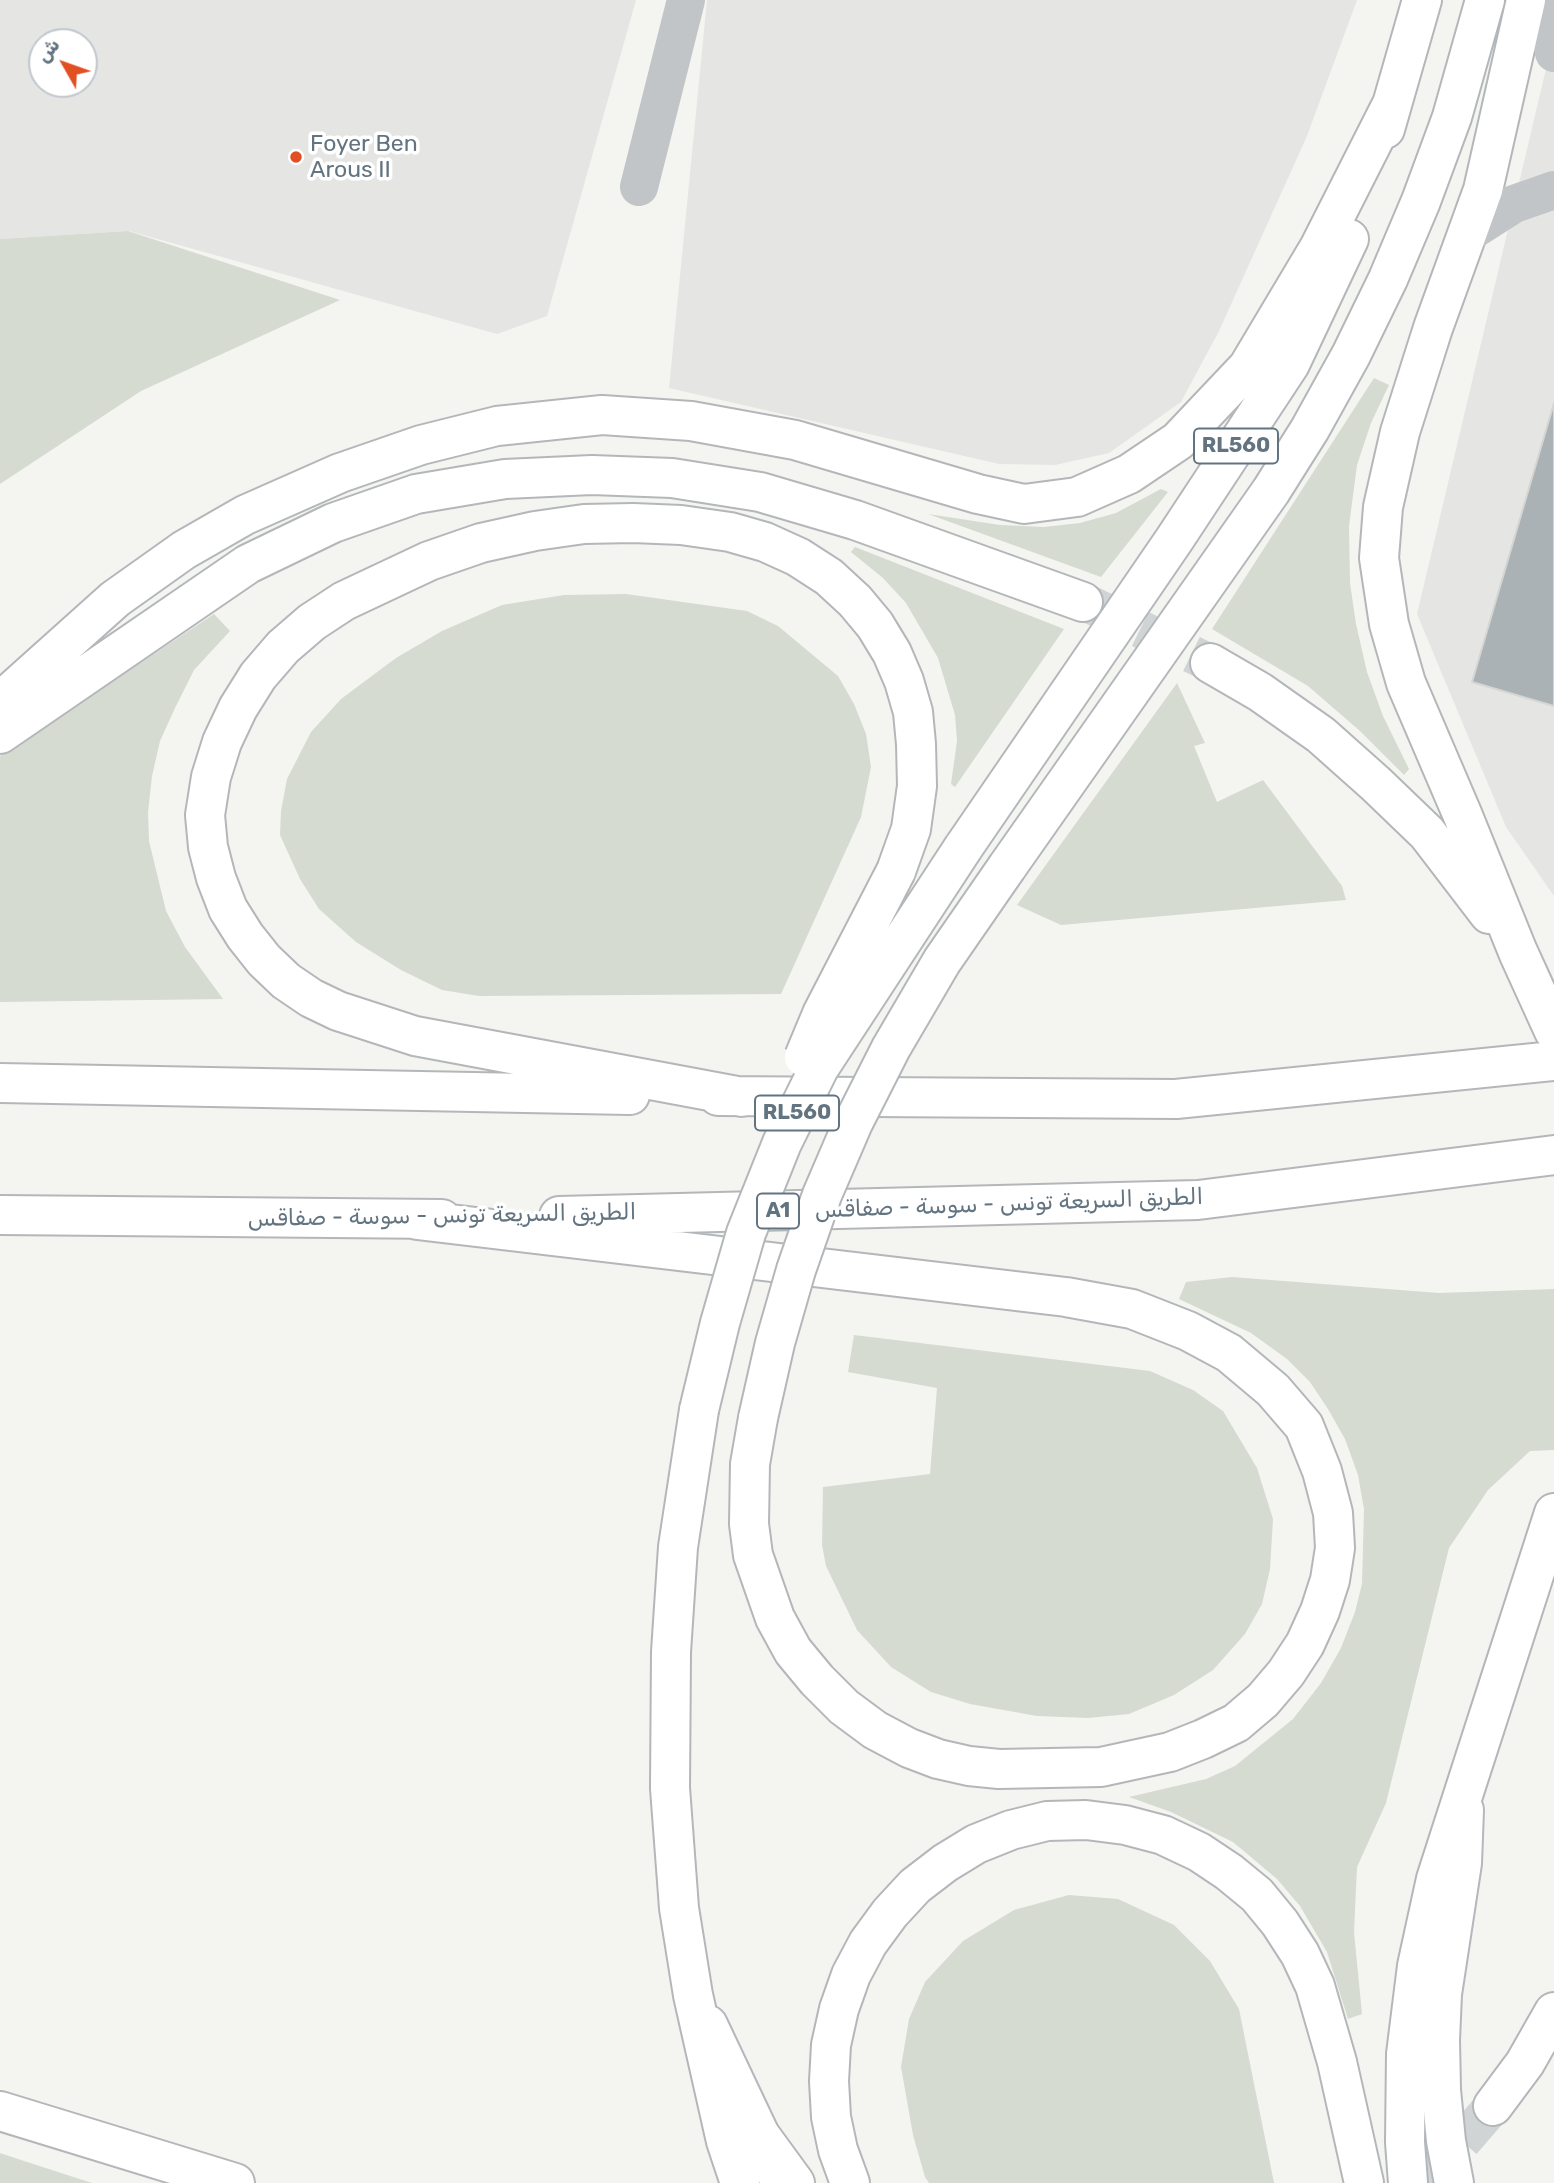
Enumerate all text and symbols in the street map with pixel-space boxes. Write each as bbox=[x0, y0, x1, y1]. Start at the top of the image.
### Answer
north arrow bbox=[28, 28, 98, 98]
text: ش bbox=[32, 34, 65, 67]
place label: Foyer Ben Arous II bbox=[310, 130, 418, 184]
marker: Foyer Ben Arous II bbox=[288, 149, 304, 165]
road number: RL560 bbox=[1194, 428, 1278, 464]
road number: RL560 bbox=[755, 1096, 839, 1130]
street label: الطريق السريعة تونس - سوسة - صفاقس bbox=[814, 1183, 1204, 1225]
road number: A1 bbox=[757, 1194, 799, 1228]
street label: الطريق السريعة تونس - سوسة - صفاقس bbox=[247, 1199, 637, 1233]

